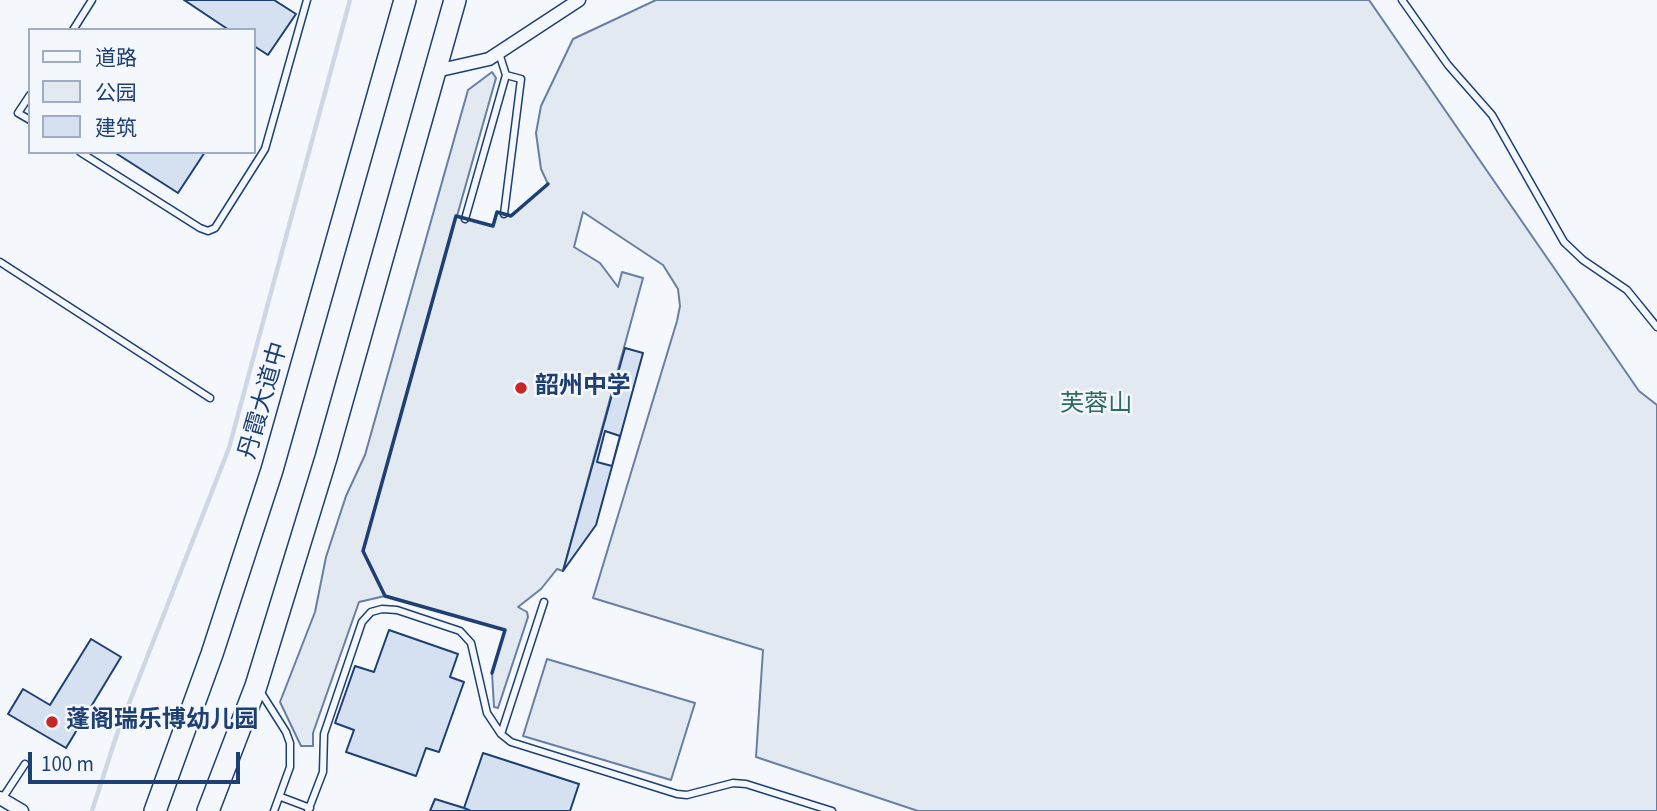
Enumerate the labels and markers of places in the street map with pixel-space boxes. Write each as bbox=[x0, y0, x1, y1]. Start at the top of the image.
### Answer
place label: 韶州中学 bbox=[535, 374, 631, 402]
marker: 韶州中学 bbox=[513, 380, 529, 396]
place label: 蓬阁瑞乐博幼儿园 bbox=[66, 708, 258, 736]
marker: 蓬阁瑞乐博幼儿园 bbox=[44, 714, 60, 730]

